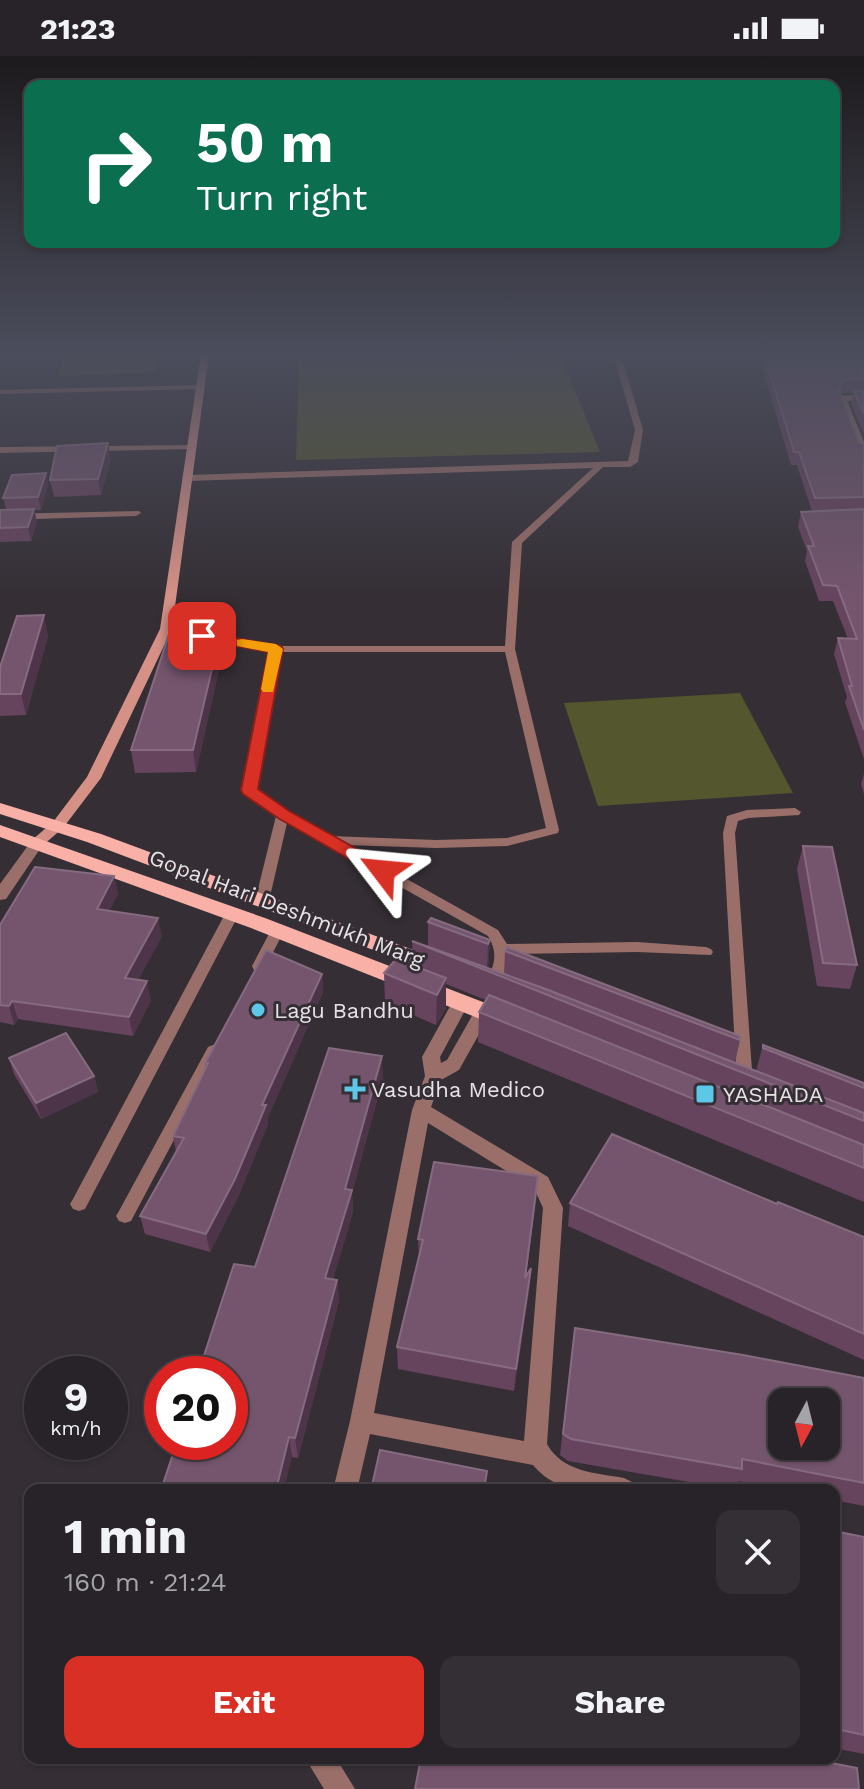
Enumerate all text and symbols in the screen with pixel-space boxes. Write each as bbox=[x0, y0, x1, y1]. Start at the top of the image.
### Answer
text: 21:23 bbox=[40, 11, 116, 46]
text: 50 m bbox=[196, 110, 333, 176]
icon: right bbox=[64, 112, 168, 216]
text: Turn right bbox=[196, 177, 367, 219]
pin bbox=[168, 602, 236, 670]
icon: arrive bbox=[180, 614, 224, 658]
position arrow bbox=[341, 829, 425, 913]
street label: Gopal Hari Deshmukh Marg bbox=[146, 844, 428, 973]
place label: Lagu Bandhu bbox=[274, 998, 414, 1023]
marker: Lagu Bandhu bbox=[249, 1001, 267, 1019]
place label: Vasudha Medico bbox=[371, 1077, 545, 1102]
marker: Vasudha Medico bbox=[346, 1080, 364, 1098]
place label: YASHADA bbox=[723, 1082, 823, 1107]
marker: YASHADA bbox=[694, 1083, 716, 1105]
speed limit sign: 20 bbox=[144, 1356, 248, 1460]
text: 9 bbox=[64, 1374, 88, 1421]
north arrow bbox=[768, 1388, 840, 1460]
map controls bbox=[768, 1388, 840, 1460]
text: km/h bbox=[50, 1416, 102, 1440]
text: 1 min bbox=[64, 1508, 187, 1565]
button: close bbox=[716, 1510, 800, 1594]
text: 160 m · 21:24 bbox=[64, 1567, 227, 1597]
button: Exit bbox=[64, 1656, 424, 1748]
button: Share bbox=[440, 1656, 800, 1748]

